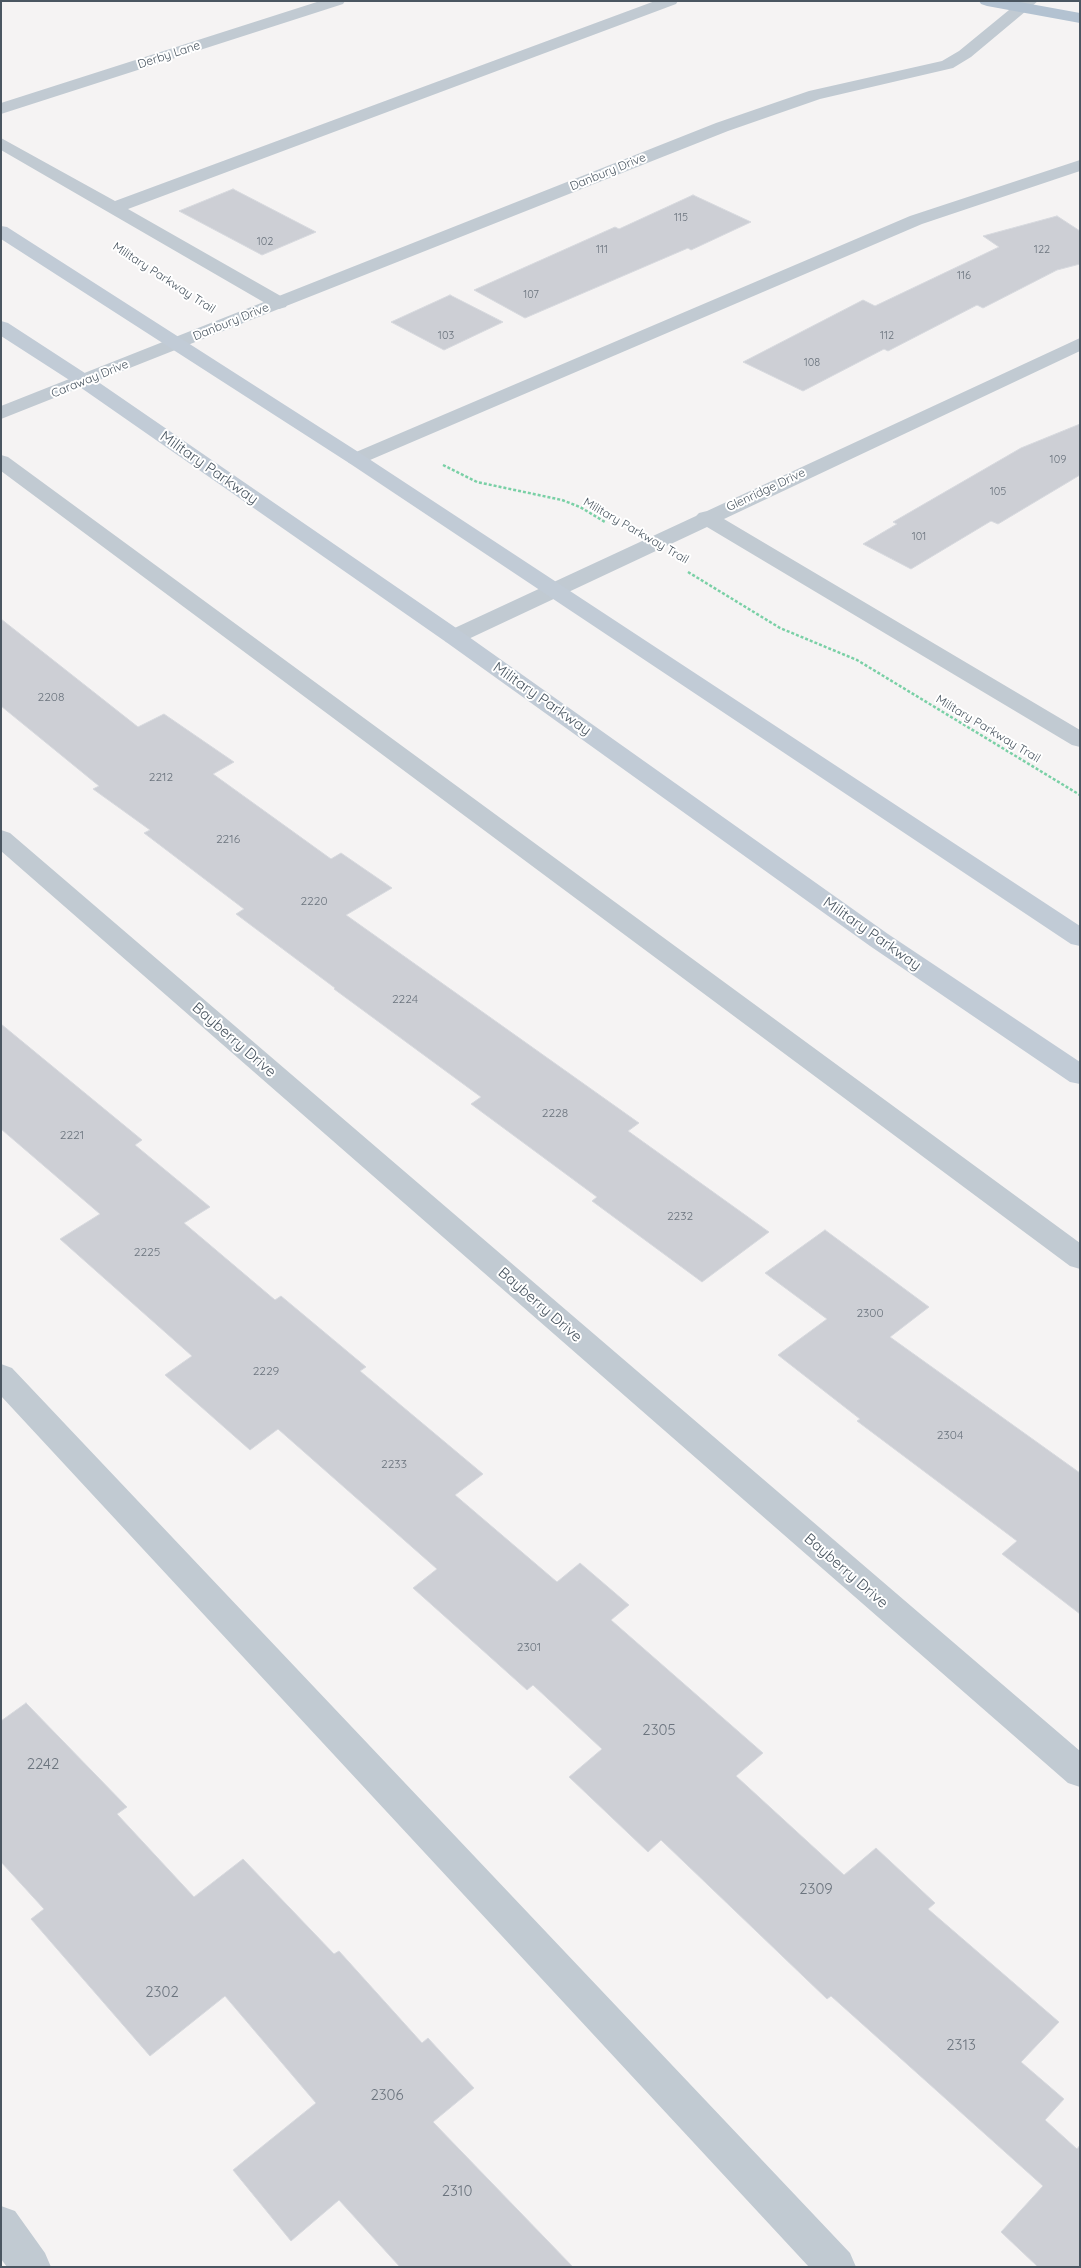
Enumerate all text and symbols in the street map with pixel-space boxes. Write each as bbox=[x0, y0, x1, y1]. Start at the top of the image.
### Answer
street label: Derby Lane bbox=[136, 38, 202, 72]
street label: Danbury Drive bbox=[568, 150, 648, 194]
house number: 115 bbox=[674, 211, 688, 225]
house number: 102 bbox=[257, 235, 273, 249]
street label: Military Parkway Trail bbox=[110, 239, 218, 317]
house number: 111 bbox=[596, 243, 608, 257]
house number: 122 bbox=[1034, 243, 1050, 257]
house number: 116 bbox=[957, 269, 971, 283]
house number: 107 bbox=[523, 288, 539, 302]
street label: Danbury Drive bbox=[191, 300, 271, 344]
house number: 103 bbox=[438, 329, 454, 343]
house number: 112 bbox=[880, 329, 894, 343]
house number: 108 bbox=[804, 356, 820, 370]
street label: Caraway Drive bbox=[49, 357, 131, 401]
street label: Military Parkway bbox=[157, 427, 261, 509]
house number: 109 bbox=[1050, 453, 1066, 467]
street label: Glenridge Drive bbox=[724, 465, 808, 515]
house number: 105 bbox=[990, 485, 1006, 499]
street label: Military Parkway Trail bbox=[581, 495, 691, 567]
house number: 101 bbox=[912, 530, 926, 544]
street label: Military Parkway bbox=[490, 658, 594, 740]
house number: 2208 bbox=[38, 690, 64, 704]
street label: Military Parkway Trail bbox=[933, 692, 1043, 766]
house number: 2212 bbox=[149, 770, 173, 784]
house number: 2216 bbox=[216, 832, 240, 846]
street label: Military Parkway bbox=[820, 893, 924, 975]
house number: 2220 bbox=[300, 894, 328, 908]
house number: 2224 bbox=[392, 992, 418, 1006]
street label: Bayberry Drive bbox=[188, 999, 280, 1081]
house number: 2228 bbox=[542, 1106, 568, 1120]
house number: 2221 bbox=[60, 1128, 84, 1142]
house number: 2232 bbox=[667, 1209, 693, 1223]
house number: 2225 bbox=[134, 1245, 160, 1259]
street label: Bayberry Drive bbox=[494, 1264, 586, 1346]
house number: 2300 bbox=[856, 1306, 884, 1320]
house number: 2229 bbox=[253, 1364, 279, 1378]
house number: 2304 bbox=[937, 1428, 963, 1442]
house number: 2233 bbox=[381, 1457, 407, 1471]
street label: Bayberry Drive bbox=[800, 1530, 892, 1612]
house number: 2301 bbox=[517, 1640, 541, 1654]
house number: 2305 bbox=[642, 1721, 676, 1739]
house number: 2242 bbox=[27, 1755, 59, 1773]
house number: 2309 bbox=[799, 1880, 833, 1898]
house number: 2302 bbox=[145, 1983, 179, 2001]
house number: 2313 bbox=[946, 2036, 976, 2054]
house number: 2306 bbox=[370, 2086, 404, 2104]
house number: 2310 bbox=[442, 2182, 472, 2200]

